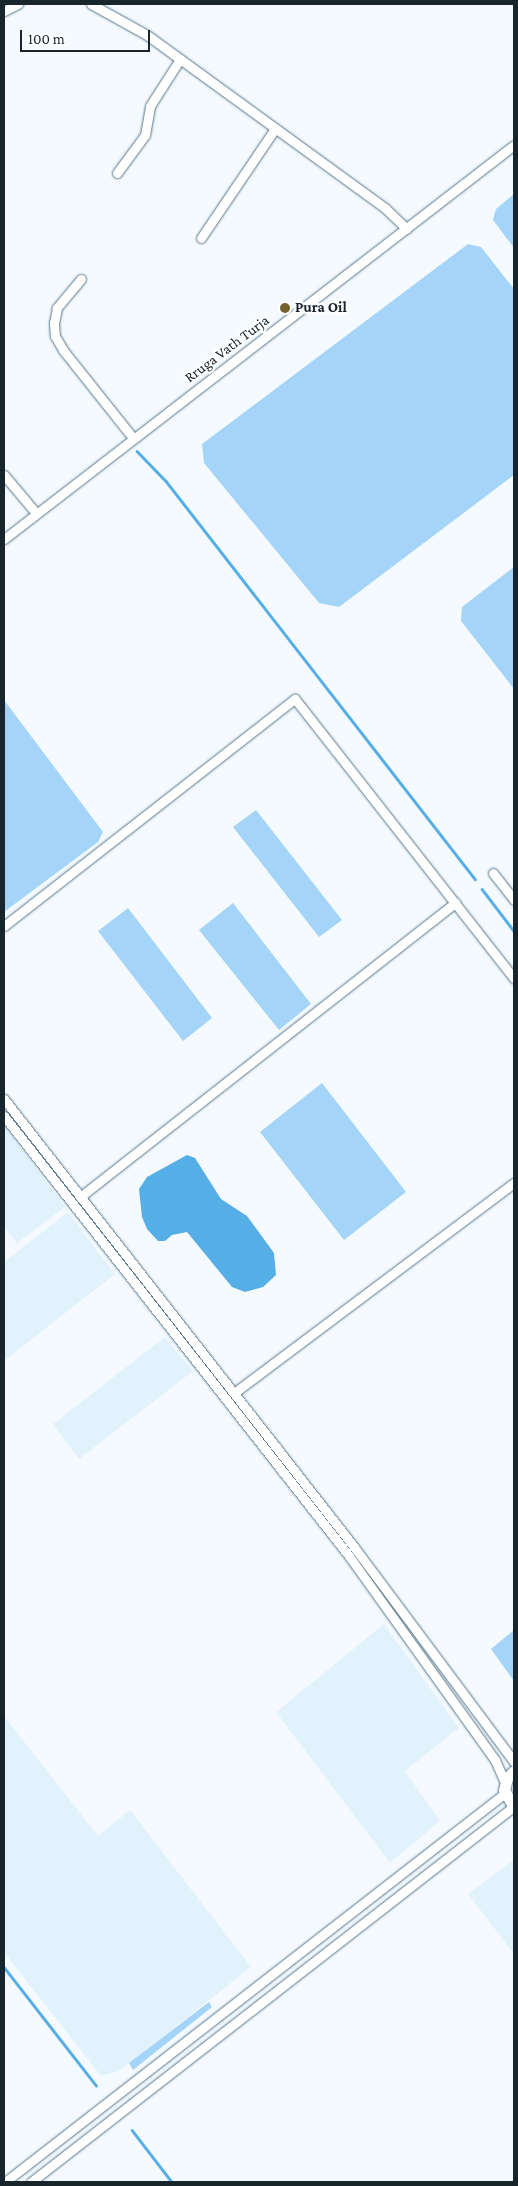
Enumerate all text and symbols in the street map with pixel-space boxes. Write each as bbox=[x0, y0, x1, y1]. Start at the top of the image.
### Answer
scale bar bbox=[22, 20, 152, 52]
text: 100 m bbox=[28, 31, 65, 47]
place label: Pura Oil bbox=[295, 299, 347, 317]
marker: Pura Oil bbox=[279, 302, 291, 314]
street label: Rruga Vath Turja bbox=[181, 311, 273, 387]

